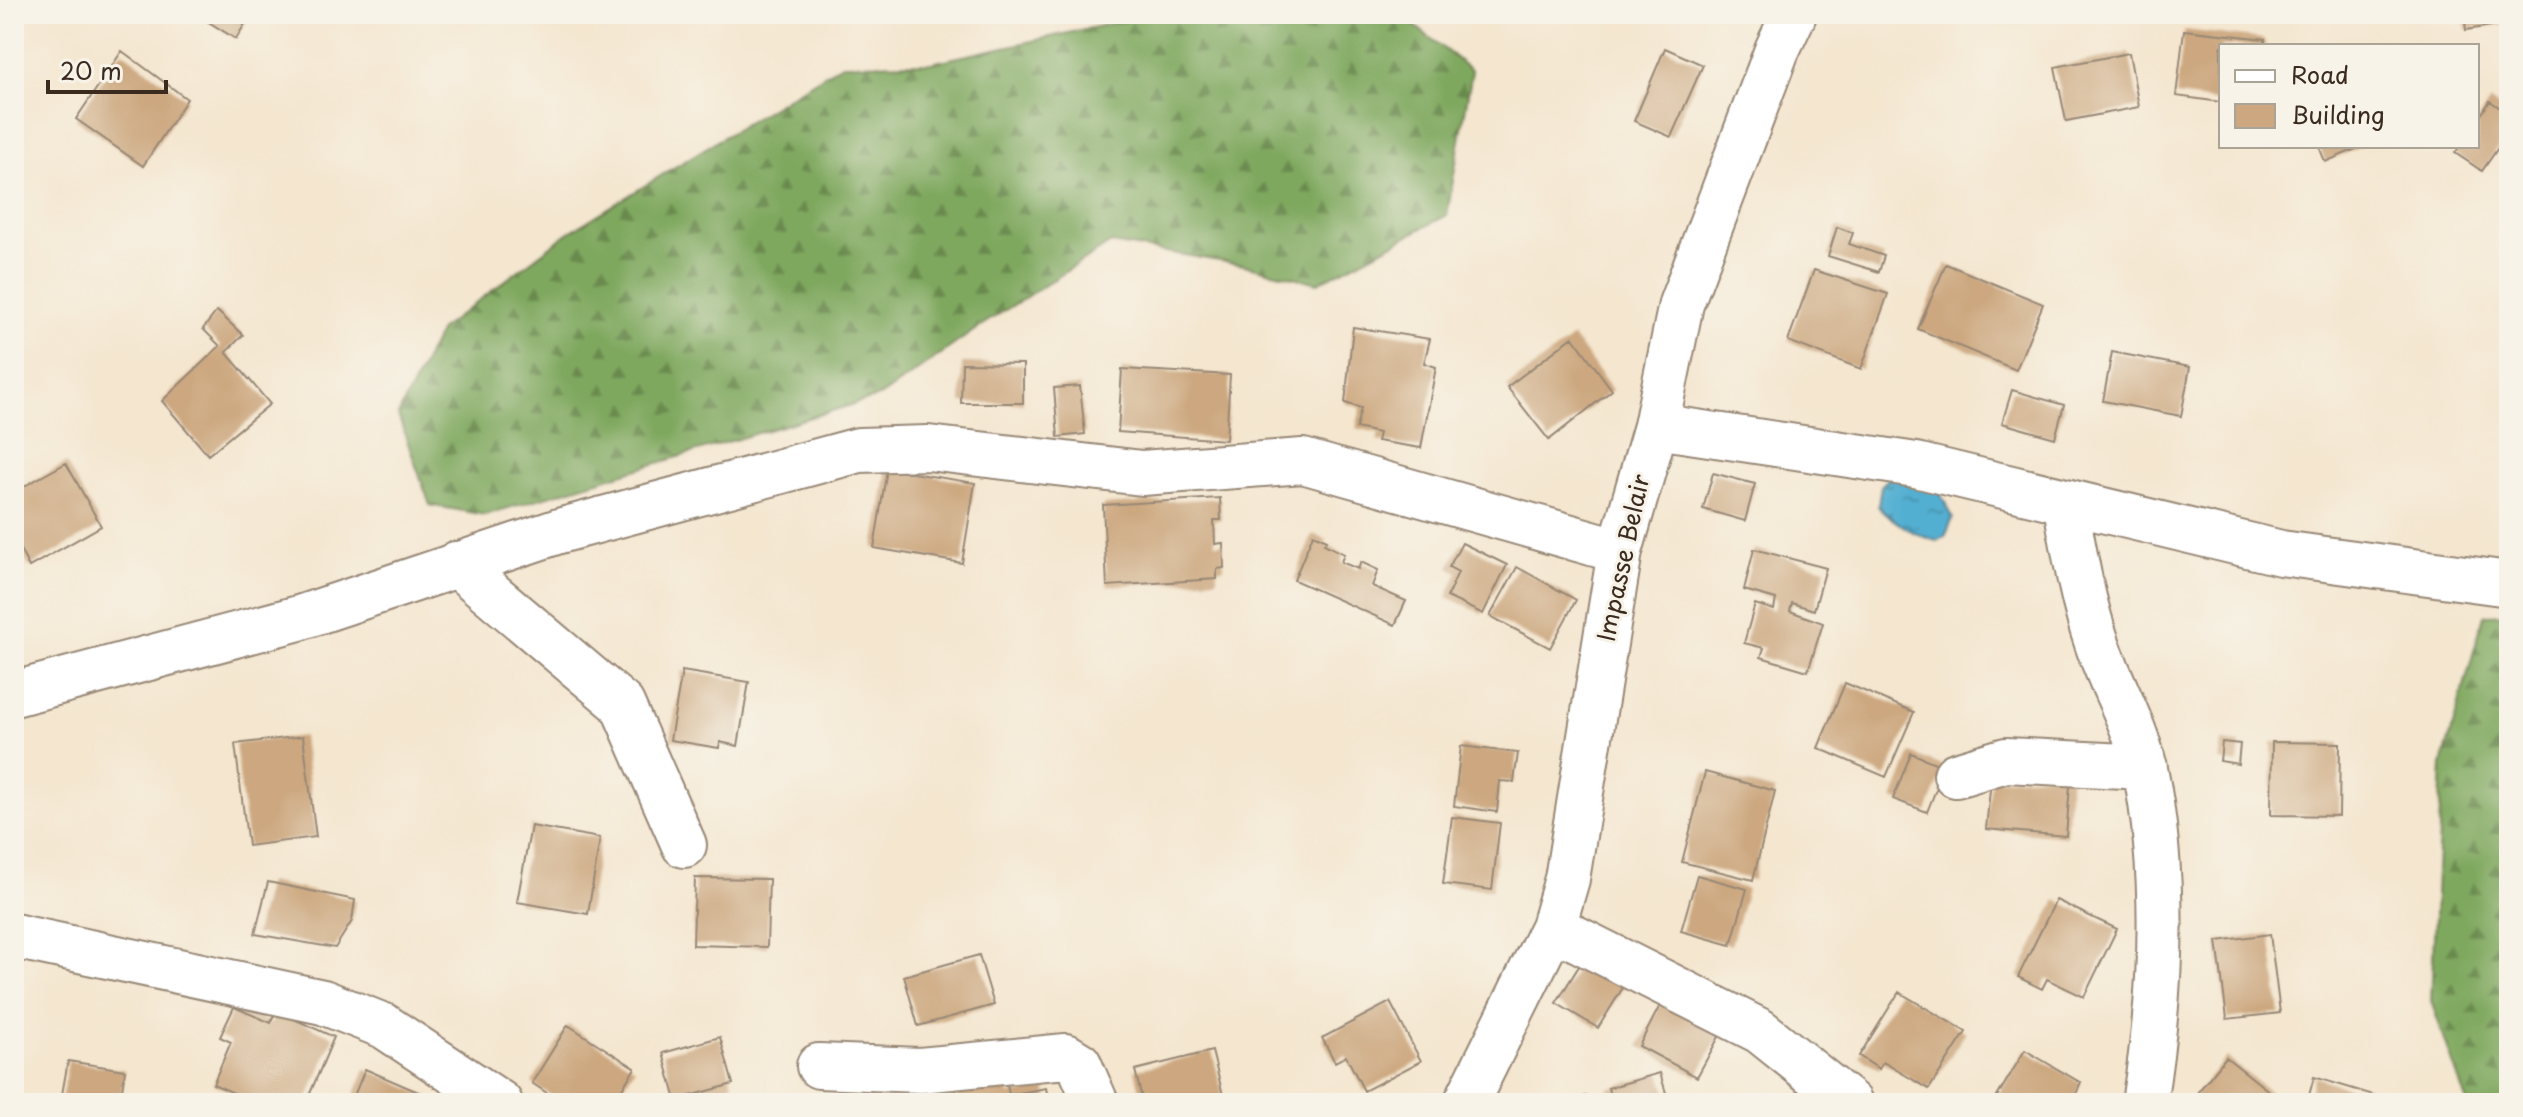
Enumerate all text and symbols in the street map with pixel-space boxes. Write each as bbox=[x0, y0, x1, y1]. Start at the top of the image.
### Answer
scale bar bbox=[48, 44, 166, 94]
legend bbox=[2219, 44, 2479, 148]
text: 20 m bbox=[60, 52, 122, 88]
text: Road bbox=[2291, 56, 2349, 92]
text: Building bbox=[2291, 96, 2385, 132]
street label: Impasse Belair bbox=[1587, 471, 1657, 644]

